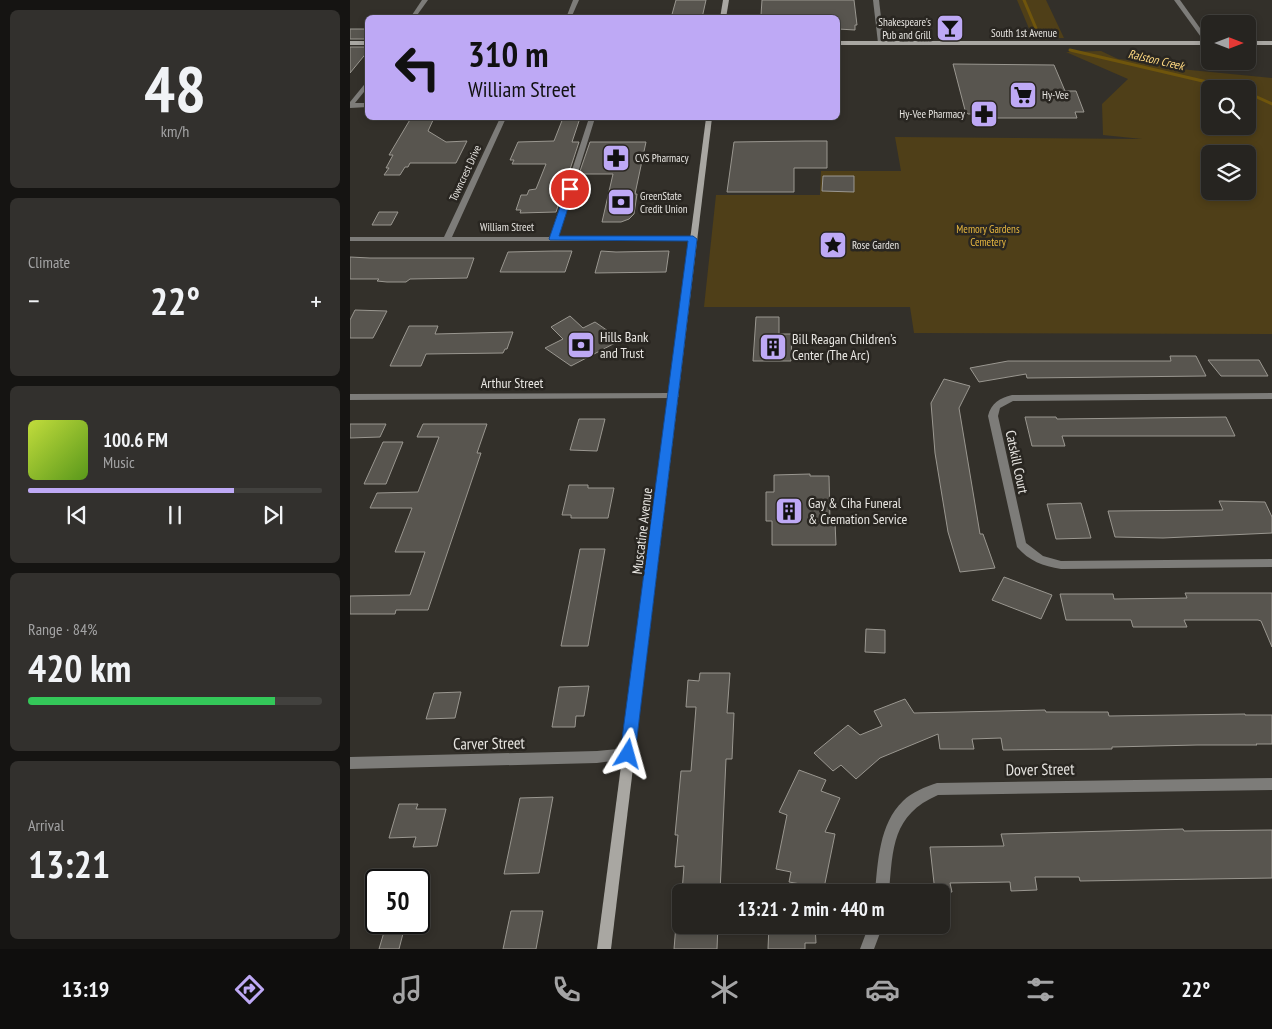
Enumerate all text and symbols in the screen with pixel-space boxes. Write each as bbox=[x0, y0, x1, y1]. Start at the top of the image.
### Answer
bar icon: Shakespeare's Pub and Grill bbox=[935, 13, 965, 43]
place label: Shakespeare's Pub and Grill bbox=[878, 15, 931, 42]
north arrow bbox=[1201, 15, 1256, 70]
map controls bbox=[1201, 15, 1256, 200]
street label: South 1st Avenue bbox=[991, 26, 1057, 40]
text: 310 m bbox=[468, 31, 549, 77]
icon: left bbox=[385, 35, 450, 100]
text: 48 bbox=[144, 46, 206, 130]
water label: Ralston Creek bbox=[1127, 46, 1187, 74]
text: William Street bbox=[468, 75, 576, 103]
supermarket icon: Hy-Vee bbox=[1008, 80, 1038, 110]
button: search bbox=[1201, 80, 1256, 135]
place label: Hy-Vee bbox=[1042, 88, 1069, 102]
pharmacy icon: Hy-Vee Pharmacy bbox=[969, 99, 999, 129]
place label: Hy-Vee Pharmacy bbox=[899, 107, 966, 121]
text: km/h bbox=[161, 121, 189, 141]
street label: Towncrest Drive bbox=[446, 142, 484, 203]
pharmacy icon: CVS Pharmacy bbox=[601, 143, 631, 173]
button: layers bbox=[1201, 145, 1256, 200]
place label: CVS Pharmacy bbox=[635, 151, 689, 165]
pin bbox=[549, 168, 591, 210]
icon: arrive bbox=[556, 175, 584, 203]
bank icon: GreenState Credit Union bbox=[606, 187, 636, 217]
place label: GreenState Credit Union bbox=[640, 189, 688, 216]
street label: William Street bbox=[480, 220, 534, 234]
park label: Memory Gardens Cemetery bbox=[956, 222, 1020, 249]
place icon: Rose Garden bbox=[818, 230, 848, 260]
place label: Rose Garden bbox=[852, 238, 899, 252]
text: Climate bbox=[28, 252, 70, 272]
text: 22° bbox=[150, 276, 200, 325]
text: − bbox=[28, 282, 40, 319]
text: + bbox=[310, 282, 322, 319]
place label: Hills Bank and Trust bbox=[600, 328, 649, 362]
bank icon: Hills Bank and Trust bbox=[566, 330, 596, 360]
place label: Bill Reagan Children’s Center (The Arc) bbox=[792, 330, 897, 364]
building icon: Bill Reagan Children’s Center (The Arc) bbox=[758, 332, 788, 362]
street label: Arthur Street bbox=[481, 374, 543, 392]
text: 100.6 FM bbox=[103, 428, 168, 452]
street label: Catskill Court bbox=[1001, 429, 1033, 496]
text: Music bbox=[103, 452, 135, 472]
street label: Muscatine Avenue bbox=[628, 486, 656, 575]
place label: Gay & Ciha Funeral & Cremation Service bbox=[808, 494, 908, 528]
building icon: Gay & Ciha Funeral & Cremation Service bbox=[774, 496, 804, 526]
icon: previous bbox=[63, 501, 91, 529]
icon: pause bbox=[161, 501, 189, 529]
icon: next bbox=[259, 501, 287, 529]
text: Range · 84% bbox=[28, 619, 97, 639]
text: 420 km bbox=[28, 643, 131, 692]
position arrow bbox=[601, 727, 653, 779]
street label: Carver Street bbox=[453, 732, 526, 754]
street label: Dover Street bbox=[1005, 758, 1075, 780]
text: Arrival bbox=[28, 815, 64, 835]
text: 13:21 bbox=[28, 839, 110, 888]
speed limit sign: 50 bbox=[365, 869, 430, 934]
text: 13:21 · 2 min · 440 m bbox=[738, 897, 884, 921]
icon: directions bbox=[232, 972, 267, 1007]
icon: music bbox=[390, 972, 425, 1007]
icon: phone bbox=[549, 972, 584, 1007]
icon: climate bbox=[707, 972, 742, 1007]
icon: car bbox=[865, 972, 900, 1007]
icon: filters bbox=[1023, 972, 1058, 1007]
text: 13:19 bbox=[62, 975, 109, 1003]
text: 22° bbox=[1181, 975, 1210, 1003]

